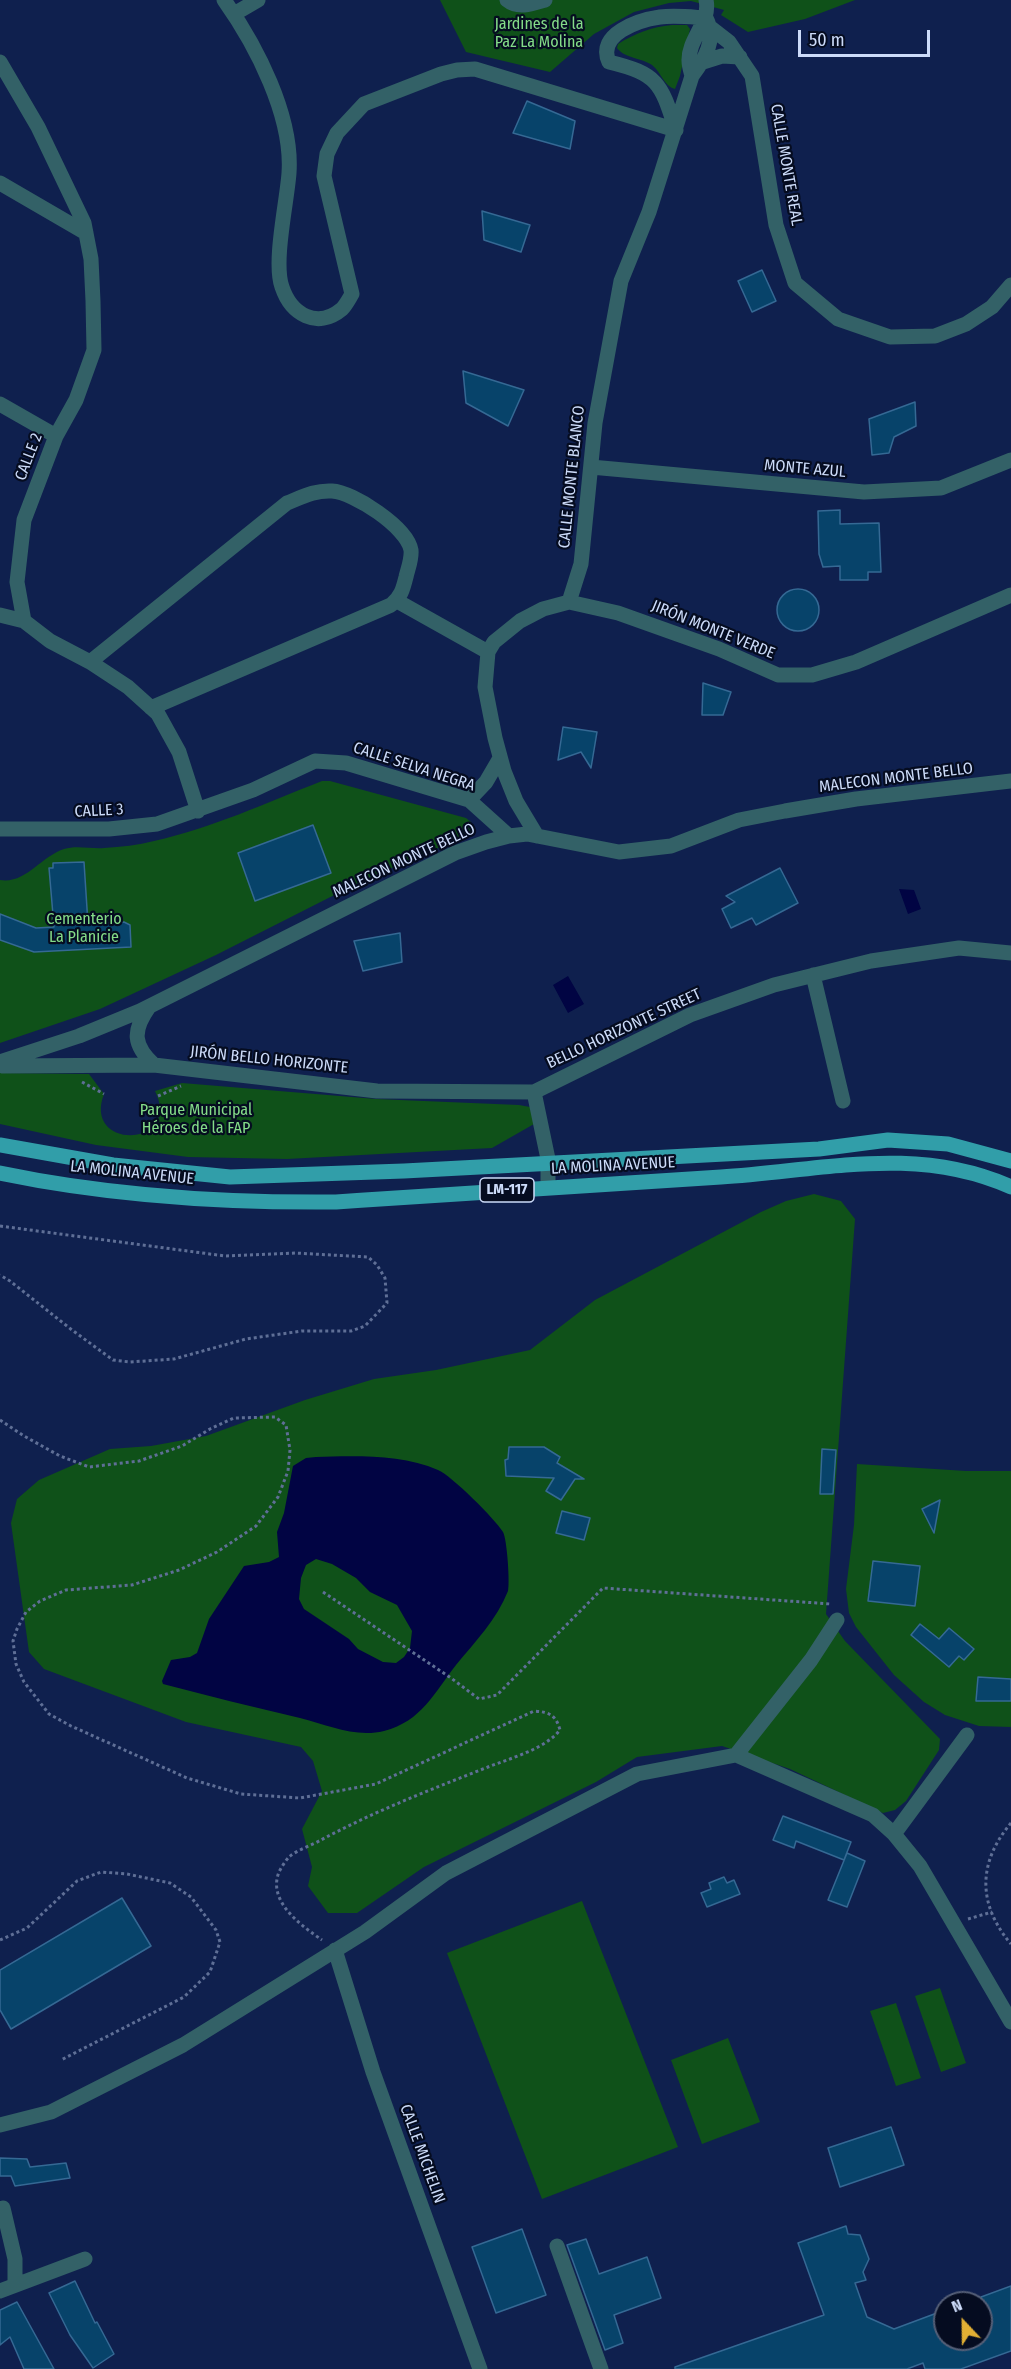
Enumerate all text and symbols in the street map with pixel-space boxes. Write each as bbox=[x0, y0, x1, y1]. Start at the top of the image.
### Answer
park label: Jardines de la Paz La Molina bbox=[494, 15, 584, 53]
scale bar bbox=[801, 18, 933, 56]
text: 50 m bbox=[809, 29, 845, 51]
street label: CALLE MONTE REAL bbox=[766, 103, 806, 227]
street label: CALLE MONTE BLANCO bbox=[555, 405, 589, 549]
street label: CALLE 2 bbox=[11, 431, 47, 483]
street label: MONTE AZUL bbox=[763, 456, 847, 482]
street label: JIRÓN MONTE VERDE bbox=[648, 596, 778, 664]
street label: CALLE SELVA NEGRA bbox=[351, 738, 477, 796]
street label: MALECON MONTE BELLO bbox=[818, 759, 974, 797]
street label: CALLE 3 bbox=[74, 800, 124, 822]
street label: MALECON MONTE BELLO bbox=[330, 820, 478, 902]
park label: Cementerio La Planicie bbox=[46, 910, 122, 948]
street label: BELLO HORIZONTE STREET bbox=[544, 985, 704, 1073]
street label: JIRÓN BELLO HORIZONTE bbox=[189, 1042, 349, 1078]
park label: Parque Municipal Héroes de la FAP bbox=[140, 1101, 252, 1139]
street label: LA MOLINA AVENUE bbox=[551, 1153, 675, 1179]
street label: LA MOLINA AVENUE bbox=[69, 1157, 195, 1189]
road number: LM-117 bbox=[480, 1178, 534, 1202]
street label: CALLE MICHELIN bbox=[395, 2102, 449, 2206]
north arrow bbox=[933, 2291, 993, 2351]
text: N bbox=[949, 2295, 965, 2316]

